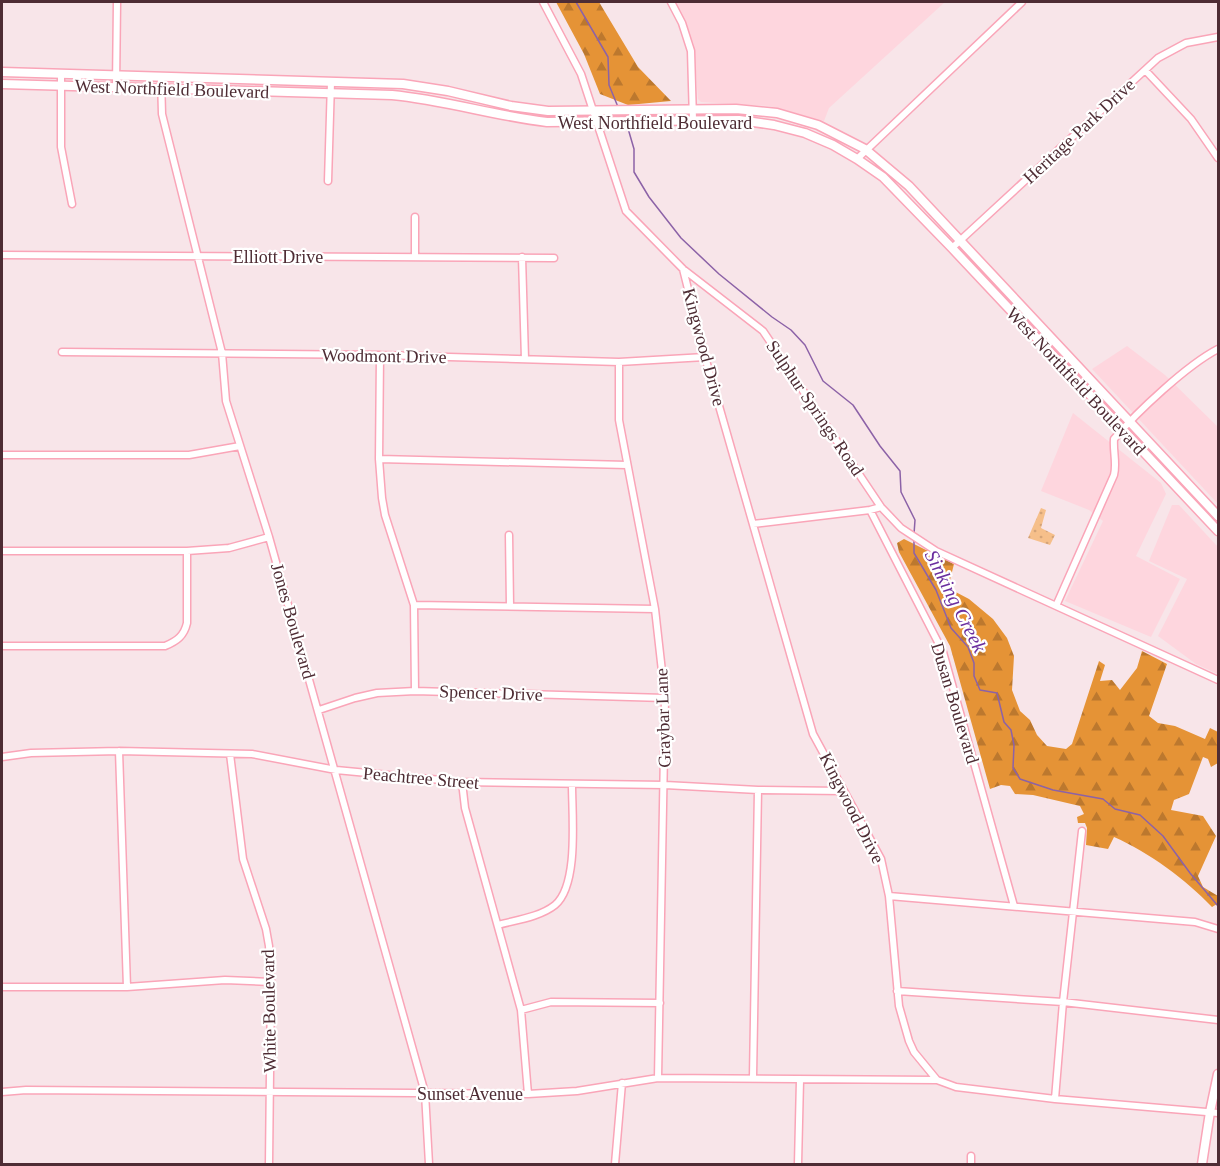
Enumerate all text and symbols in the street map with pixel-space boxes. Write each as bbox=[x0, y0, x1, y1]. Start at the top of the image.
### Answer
street label: Heritage Park Drive bbox=[1019, 74, 1139, 188]
street label: West Northfield Boulevard bbox=[74, 76, 270, 102]
street label: West Northfield Boulevard bbox=[558, 113, 752, 133]
street label: Elliott Drive bbox=[233, 247, 323, 267]
street label: Kingwood Drive bbox=[679, 286, 729, 408]
street label: West Northfield Boulevard bbox=[1002, 303, 1150, 459]
street label: Sulphur Springs Road bbox=[762, 336, 868, 480]
street label: Woodmont Drive bbox=[321, 345, 447, 367]
water label: Sinking Creek bbox=[920, 546, 992, 657]
street label: Jones Boulevard bbox=[267, 561, 319, 681]
street label: Dusan Boulevard bbox=[927, 640, 983, 766]
street label: Graybar Lane bbox=[651, 668, 675, 768]
street label: Spencer Drive bbox=[439, 681, 543, 705]
street label: Kingwood Drive bbox=[816, 749, 888, 867]
street label: Peachtree Street bbox=[362, 763, 480, 793]
street label: White Boulevard bbox=[258, 949, 280, 1073]
street label: Sunset Avenue bbox=[417, 1084, 523, 1104]

